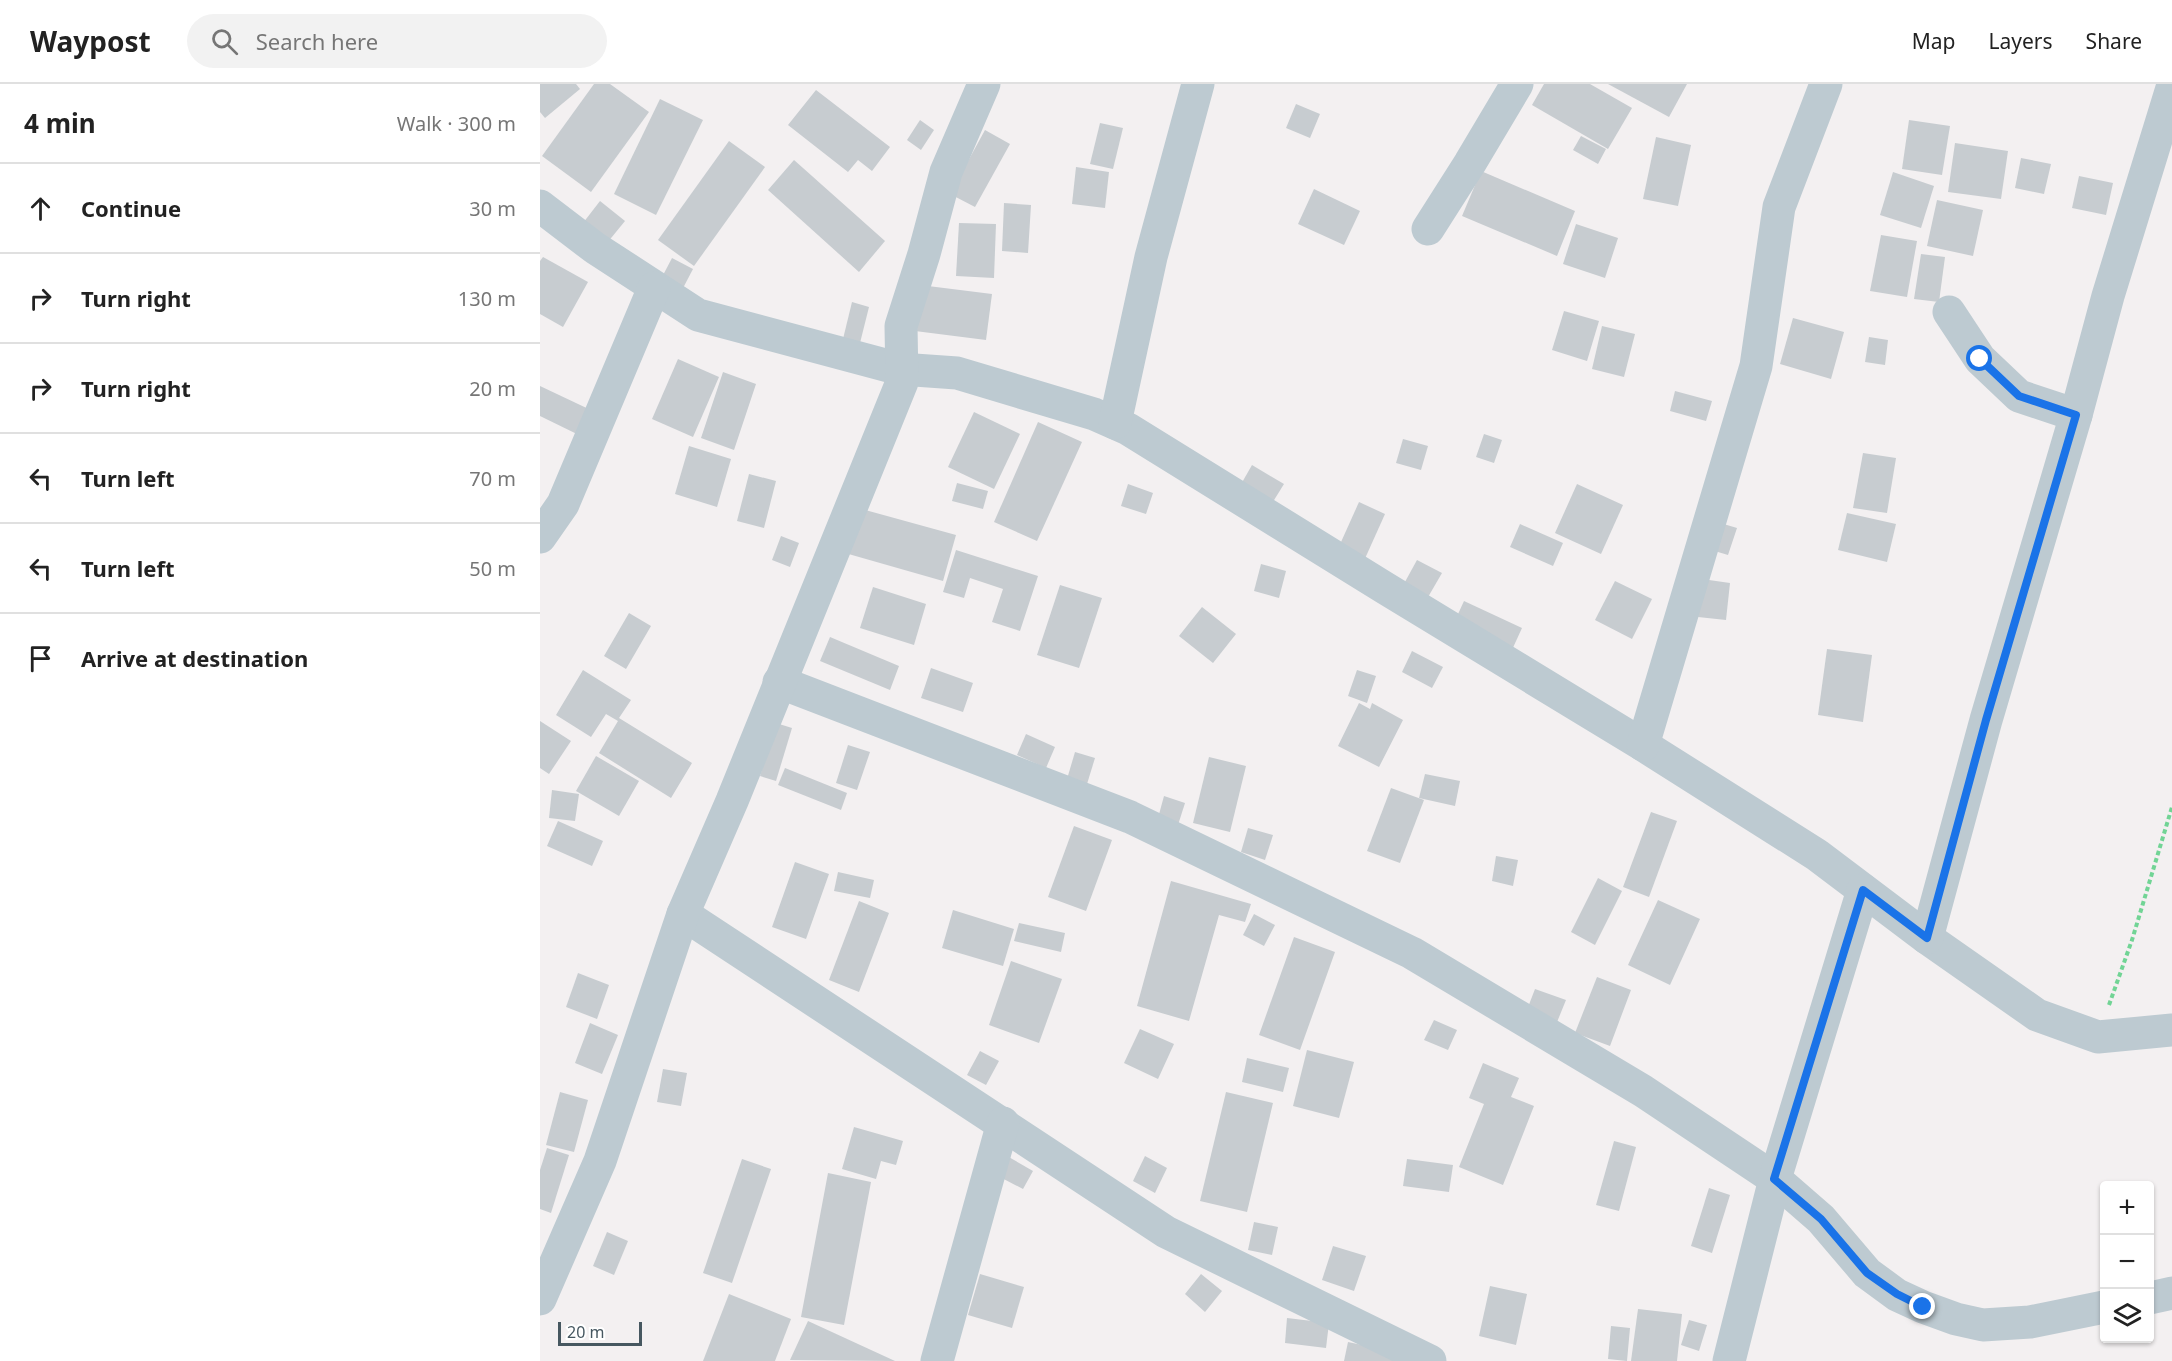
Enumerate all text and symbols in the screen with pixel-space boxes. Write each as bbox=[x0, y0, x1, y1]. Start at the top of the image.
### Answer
search box bbox=[187, 14, 607, 68]
text: Waypost bbox=[30, 22, 151, 60]
icon: search bbox=[208, 25, 241, 58]
text: Search here bbox=[256, 26, 378, 56]
text: Map bbox=[1912, 27, 1956, 55]
text: Layers bbox=[1989, 27, 2053, 55]
text: Share bbox=[2086, 27, 2142, 55]
text: 4 min bbox=[24, 105, 96, 141]
text: Walk · 300 m bbox=[397, 110, 516, 137]
icon: ahead bbox=[24, 192, 57, 225]
text: Continue bbox=[81, 193, 181, 223]
text: 30 m bbox=[469, 195, 516, 222]
icon: right bbox=[24, 282, 57, 315]
text: Turn right bbox=[81, 283, 191, 313]
text: 130 m bbox=[458, 285, 516, 312]
route start bbox=[1966, 345, 1992, 371]
icon: right bbox=[24, 372, 57, 405]
text: Turn right bbox=[81, 373, 191, 403]
text: 20 m bbox=[469, 375, 516, 402]
icon: left bbox=[24, 462, 57, 495]
text: Turn left bbox=[81, 463, 175, 493]
text: 70 m bbox=[469, 465, 516, 492]
icon: left bbox=[24, 552, 57, 585]
text: Turn left bbox=[81, 553, 175, 583]
text: 50 m bbox=[469, 555, 516, 582]
icon: arrive bbox=[24, 642, 57, 675]
text: Arrive at destination bbox=[81, 643, 308, 673]
map controls bbox=[2100, 1181, 2154, 1343]
button: + bbox=[2100, 1181, 2154, 1235]
button: − bbox=[2100, 1235, 2154, 1289]
button: layers bbox=[2100, 1289, 2154, 1343]
route end bbox=[1909, 1293, 1935, 1319]
scale bar bbox=[558, 1319, 642, 1346]
text: 20 m bbox=[567, 1321, 604, 1343]

